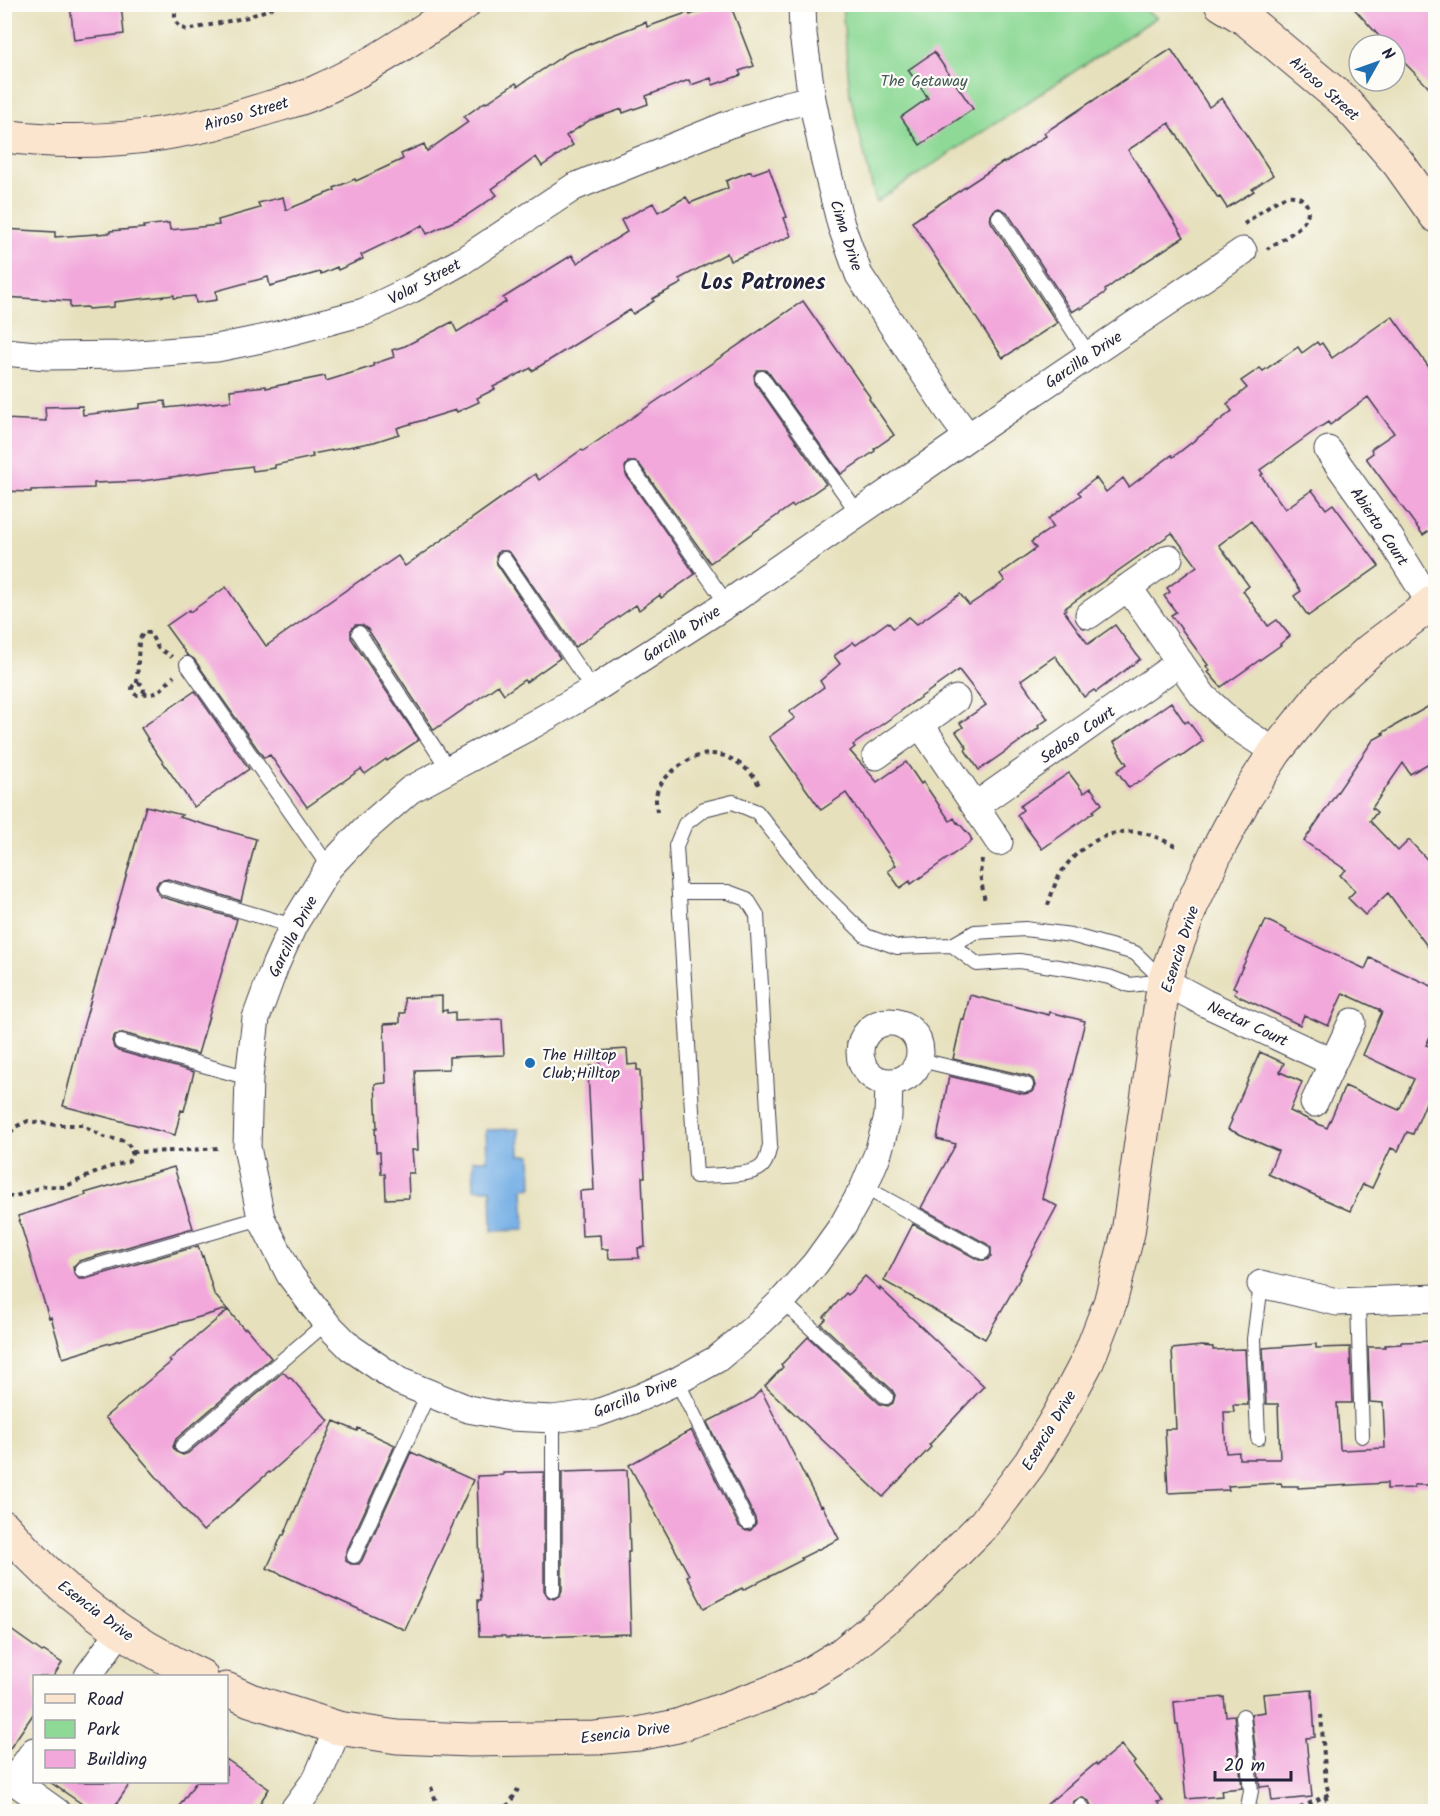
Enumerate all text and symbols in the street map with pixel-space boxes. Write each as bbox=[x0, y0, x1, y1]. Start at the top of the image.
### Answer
north arrow bbox=[1347, 33, 1407, 93]
text: N bbox=[1375, 42, 1400, 66]
street label: Airoso Street bbox=[1283, 51, 1365, 128]
park label: The Getaway bbox=[880, 69, 968, 94]
street label: Airoso Street bbox=[201, 90, 293, 138]
street label: Cima Drive bbox=[822, 197, 869, 274]
street label: Volar Street bbox=[384, 252, 466, 312]
district label: Los Patrones bbox=[700, 266, 826, 301]
street label: Garcilla Drive bbox=[1040, 325, 1128, 395]
street label: Abierto Court bbox=[1343, 482, 1415, 572]
street label: Garcilla Drive bbox=[638, 600, 726, 669]
street label: Sedoso Court bbox=[1035, 699, 1121, 771]
street label: Garcilla Drive bbox=[262, 892, 325, 982]
street label: Esencia Drive bbox=[1155, 903, 1206, 996]
street label: Nectar Court bbox=[1203, 995, 1293, 1054]
place label: The Hilltop Club;Hilltop bbox=[542, 1043, 620, 1086]
marker: The Hilltop Club;Hilltop bbox=[523, 1056, 537, 1070]
street label: Garcilla Drive bbox=[590, 1370, 681, 1425]
street label: Esencia Drive bbox=[1015, 1386, 1083, 1476]
street label: Esencia Drive bbox=[52, 1574, 139, 1648]
legend bbox=[33, 1675, 228, 1783]
text: Road bbox=[87, 1686, 124, 1715]
text: Park bbox=[87, 1716, 120, 1745]
street label: Esencia Drive bbox=[579, 1716, 671, 1751]
scale bar bbox=[1215, 1744, 1292, 1782]
text: Building bbox=[87, 1746, 147, 1775]
text: 20 m bbox=[1224, 1752, 1265, 1781]

